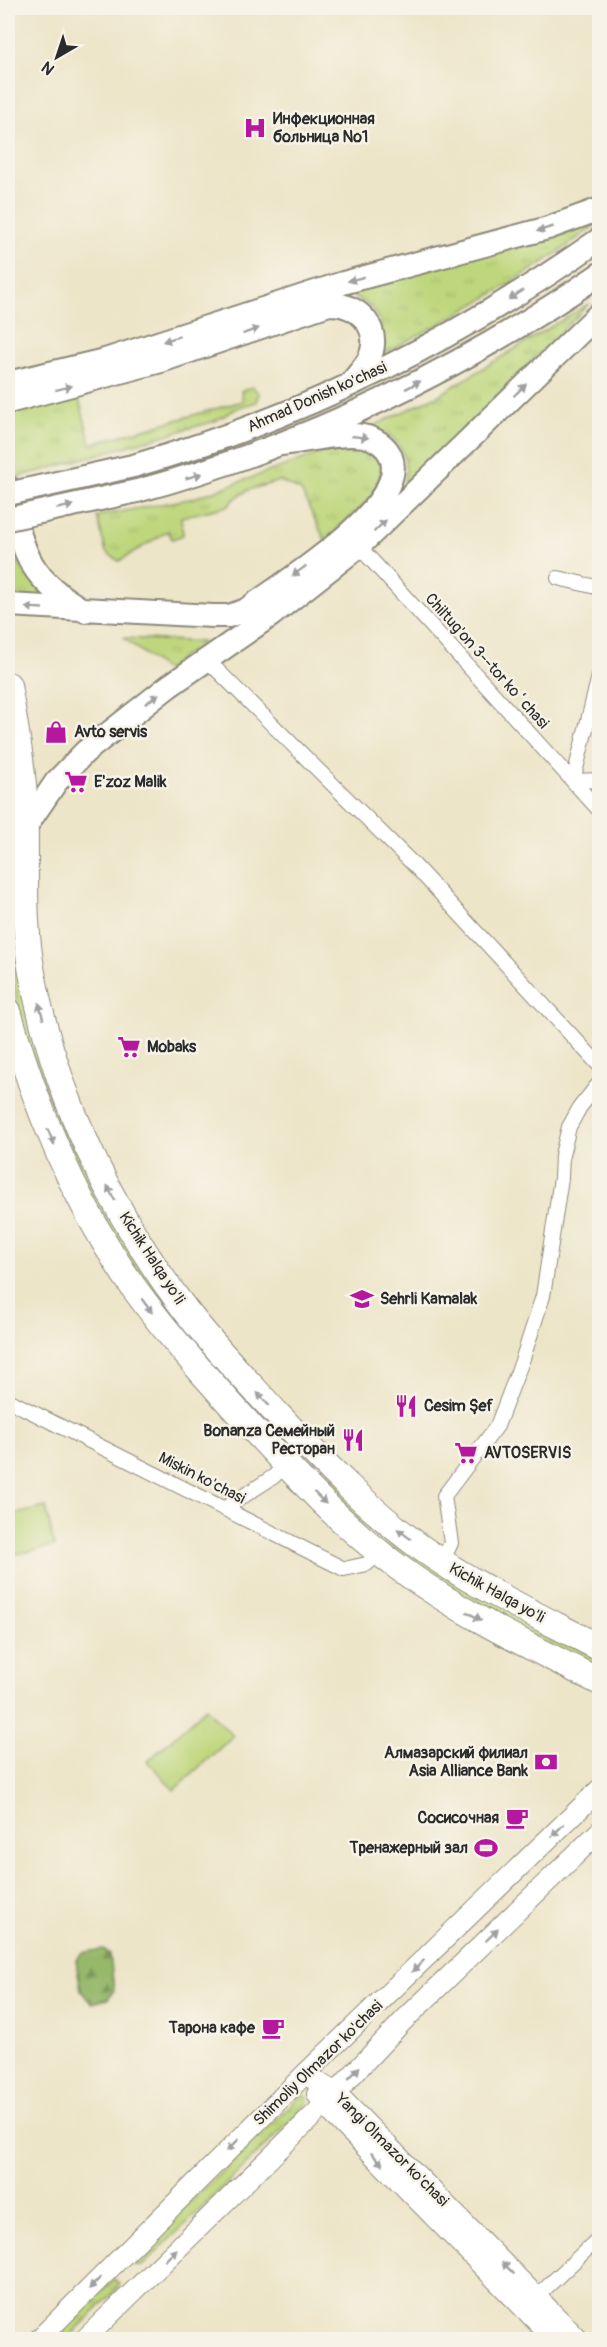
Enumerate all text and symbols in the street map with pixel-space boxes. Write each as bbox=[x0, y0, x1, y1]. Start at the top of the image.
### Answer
north arrow bbox=[27, 27, 87, 87]
text: N bbox=[38, 57, 59, 79]
place label: Инфекционная больница №1 bbox=[273, 109, 375, 147]
hospital icon: Инфекционная больница №1 bbox=[242, 115, 268, 141]
one-way arrow bbox=[536, 225, 554, 234]
one-way arrow bbox=[347, 275, 365, 284]
one-way arrow bbox=[508, 290, 525, 301]
one-way arrow bbox=[242, 326, 260, 335]
one-way arrow bbox=[162, 335, 180, 344]
street label: Ahmad Donish ko'chasi bbox=[244, 357, 390, 437]
one-way arrow bbox=[404, 381, 421, 390]
one-way arrow bbox=[55, 383, 74, 393]
one-way arrow bbox=[512, 383, 527, 397]
one-way arrow bbox=[351, 432, 370, 442]
one-way arrow bbox=[185, 471, 203, 480]
one-way arrow bbox=[55, 502, 74, 511]
one-way arrow bbox=[372, 519, 386, 533]
one-way arrow bbox=[291, 565, 307, 577]
street label: Chiltug'on 3--tor koʻchasi bbox=[421, 589, 553, 733]
one-way arrow bbox=[24, 603, 43, 613]
one-way arrow bbox=[144, 693, 159, 705]
shop icon: Avto servis bbox=[43, 719, 69, 745]
place label: Avto servis bbox=[74, 722, 148, 742]
supermarket icon: E'zoz Malik bbox=[63, 769, 89, 795]
place label: E'zoz Malik bbox=[94, 772, 167, 792]
one-way arrow bbox=[35, 1002, 45, 1020]
supermarket icon: Mobaks bbox=[116, 1034, 142, 1060]
place label: Mobaks bbox=[147, 1037, 197, 1057]
one-way arrow bbox=[47, 1128, 56, 1145]
one-way arrow bbox=[106, 1184, 116, 1201]
street label: Kichik Halqa yo'li bbox=[115, 1208, 189, 1308]
school or university icon: Sehrli Kamalak bbox=[349, 1286, 375, 1312]
place label: Sehrli Kamalak bbox=[380, 1289, 478, 1309]
one-way arrow bbox=[141, 1298, 153, 1313]
one-way arrow bbox=[257, 1393, 271, 1407]
restaurant icon: Cesim Şef bbox=[393, 1393, 419, 1419]
place label: Cesim Şef bbox=[424, 1396, 493, 1416]
place label: Bonanza Семейный Ресторан bbox=[203, 1421, 335, 1459]
restaurant icon: Bonanza Семейный Ресторан bbox=[340, 1427, 366, 1453]
supermarket icon: AVTOSERVIS bbox=[453, 1440, 479, 1466]
place label: AVTOSERVIS bbox=[484, 1443, 571, 1463]
street label: Miskin ko'chasi bbox=[155, 1448, 249, 1509]
one-way arrow bbox=[312, 1490, 326, 1504]
one-way arrow bbox=[396, 1528, 412, 1541]
street label: Kichik Halqa yo'li bbox=[446, 1558, 548, 1628]
one-way arrow bbox=[466, 1610, 482, 1621]
place label: Алмазарский филиал Asia Alliance Bank bbox=[384, 1743, 528, 1781]
bank icon: Алмазарский филиал Asia Alliance Bank bbox=[533, 1749, 559, 1775]
cafe icon: Сосисочная bbox=[504, 1805, 530, 1831]
place label: Сосисочная bbox=[418, 1808, 499, 1828]
one-way arrow bbox=[551, 1822, 565, 1836]
sports icon: Тренажерный зал bbox=[473, 1835, 499, 1861]
place label: Тренажерный зал bbox=[349, 1838, 468, 1858]
one-way arrow bbox=[485, 1928, 500, 1942]
one-way arrow bbox=[411, 1959, 426, 1973]
street label: Shimoliy Olmazor ko'chasi bbox=[249, 1996, 387, 2130]
cafe icon: Тарона кафе bbox=[260, 2015, 286, 2041]
place label: Тарона кафе bbox=[168, 2018, 256, 2038]
one-way arrow bbox=[347, 2066, 361, 2080]
street label: Yangi Olmazor ko'chasi bbox=[330, 2088, 453, 2211]
one-way arrow bbox=[226, 2138, 240, 2153]
one-way arrow bbox=[370, 2151, 384, 2166]
one-way arrow bbox=[164, 2248, 178, 2262]
one-way arrow bbox=[502, 2261, 516, 2275]
one-way arrow bbox=[87, 2276, 102, 2290]

